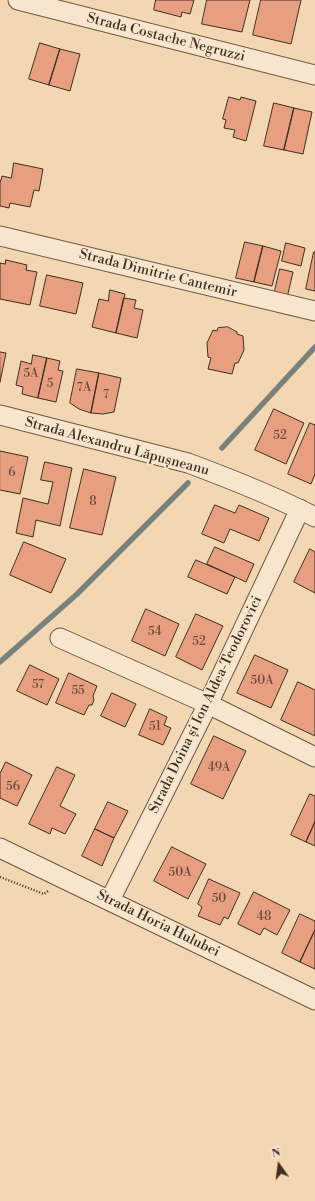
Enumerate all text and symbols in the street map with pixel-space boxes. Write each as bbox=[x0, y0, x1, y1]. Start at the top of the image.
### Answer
street label: Strada Costache Negruzzi bbox=[85, 10, 247, 66]
street label: Strada Dimitrie Cantemir bbox=[77, 246, 239, 302]
house number: 5A bbox=[24, 367, 38, 381]
house number: 5 bbox=[47, 377, 53, 391]
house number: 7A bbox=[77, 381, 91, 395]
house number: 7 bbox=[103, 388, 109, 402]
street label: Strada Alexandru Lăpușneanu bbox=[23, 414, 211, 480]
house number: 52 bbox=[273, 429, 287, 443]
house number: 6 bbox=[8, 466, 16, 480]
house number: 8 bbox=[89, 495, 97, 509]
street label: Strada Doina și Ion Aldea-Teodorovici bbox=[146, 593, 266, 817]
house number: 54 bbox=[148, 625, 162, 639]
house number: 52 bbox=[192, 635, 206, 649]
house number: 50A bbox=[251, 674, 273, 688]
house number: 57 bbox=[32, 678, 44, 692]
house number: 55 bbox=[71, 684, 85, 698]
house number: 51 bbox=[149, 720, 161, 734]
house number: 49A bbox=[208, 761, 230, 775]
house number: 56 bbox=[6, 780, 20, 794]
house number: 50A bbox=[169, 866, 191, 880]
street label: Strada Horia Hulubei bbox=[94, 887, 222, 961]
house number: 50 bbox=[212, 892, 226, 906]
house number: 48 bbox=[257, 910, 271, 924]
north arrow bbox=[259, 1145, 299, 1185]
text: N bbox=[270, 1146, 282, 1161]

